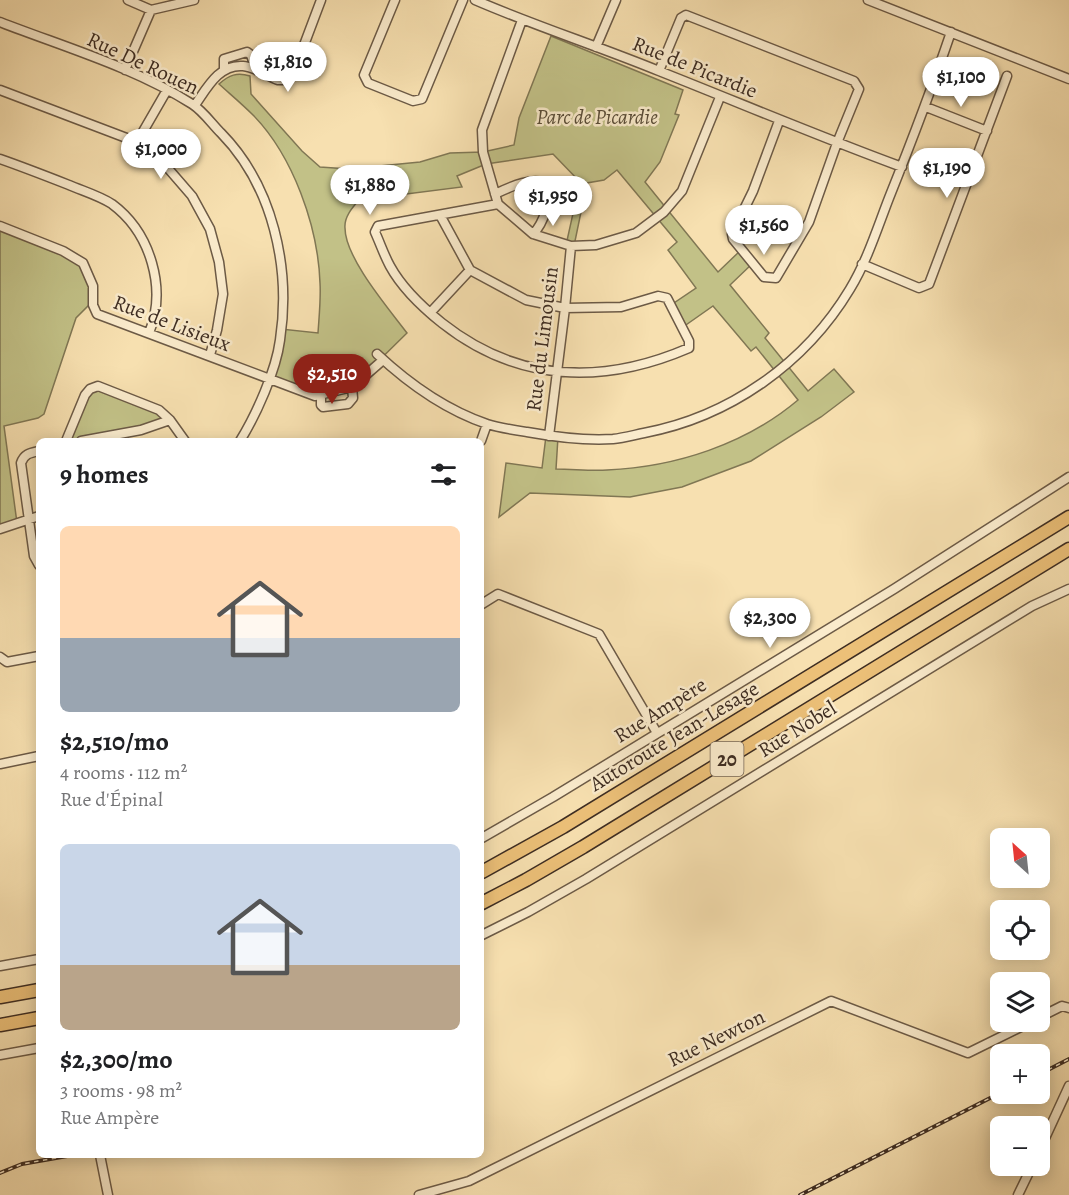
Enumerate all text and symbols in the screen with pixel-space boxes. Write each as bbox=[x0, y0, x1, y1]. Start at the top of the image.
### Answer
street label: Rue De Rouen bbox=[83, 25, 203, 101]
street label: Rue de Picardie bbox=[628, 29, 762, 105]
pin: $1,810 bbox=[239, 42, 337, 93]
text: $1,810 bbox=[264, 48, 312, 75]
pin: $1,100 bbox=[912, 57, 1010, 108]
text: $1,100 bbox=[936, 63, 986, 90]
park label: Parc de Picardie bbox=[536, 103, 658, 131]
pin: $1,000 bbox=[112, 129, 210, 180]
text: $1,000 bbox=[135, 135, 187, 162]
pin: $1,190 bbox=[898, 148, 996, 199]
text: $1,190 bbox=[923, 154, 971, 181]
pin: $1,880 bbox=[321, 165, 419, 216]
text: $1,880 bbox=[344, 171, 396, 198]
pin: $1,950 bbox=[504, 176, 602, 227]
text: $1,950 bbox=[528, 182, 578, 209]
pin: $1,560 bbox=[715, 205, 813, 256]
text: $1,560 bbox=[739, 211, 789, 238]
street label: Rue du Limousin bbox=[519, 265, 565, 413]
street label: Rue de Lisieux bbox=[109, 288, 235, 358]
pin: $2,510 bbox=[283, 354, 381, 405]
text: $2,510 bbox=[307, 360, 357, 387]
text: 9 homes bbox=[60, 457, 149, 492]
icon: filters bbox=[427, 458, 460, 491]
icon: home bbox=[206, 565, 314, 673]
pin: $2,300 bbox=[721, 598, 819, 649]
text: $2,300 bbox=[743, 604, 797, 631]
street label: Rue Ampère bbox=[608, 671, 712, 749]
street label: Autoroute Jean-Lesage bbox=[583, 674, 764, 798]
street label: Rue Nobel bbox=[752, 694, 842, 764]
text: $2,510/mo bbox=[60, 724, 169, 759]
road number: 20 bbox=[710, 742, 744, 776]
text: 4 rooms · 112 m² bbox=[60, 759, 187, 786]
text: Rue d'Épinal bbox=[60, 786, 163, 813]
north arrow bbox=[990, 828, 1050, 888]
map controls bbox=[990, 828, 1050, 1176]
icon: home bbox=[206, 883, 314, 991]
button: locate bbox=[990, 900, 1050, 960]
button: layers bbox=[990, 972, 1050, 1032]
street label: Rue Newton bbox=[663, 1002, 769, 1074]
text: $2,300/mo bbox=[60, 1042, 173, 1077]
button: + bbox=[990, 1044, 1050, 1104]
text: 3 rooms · 98 m² bbox=[60, 1077, 182, 1104]
text: Rue Ampère bbox=[60, 1104, 159, 1131]
button: − bbox=[990, 1116, 1050, 1176]

